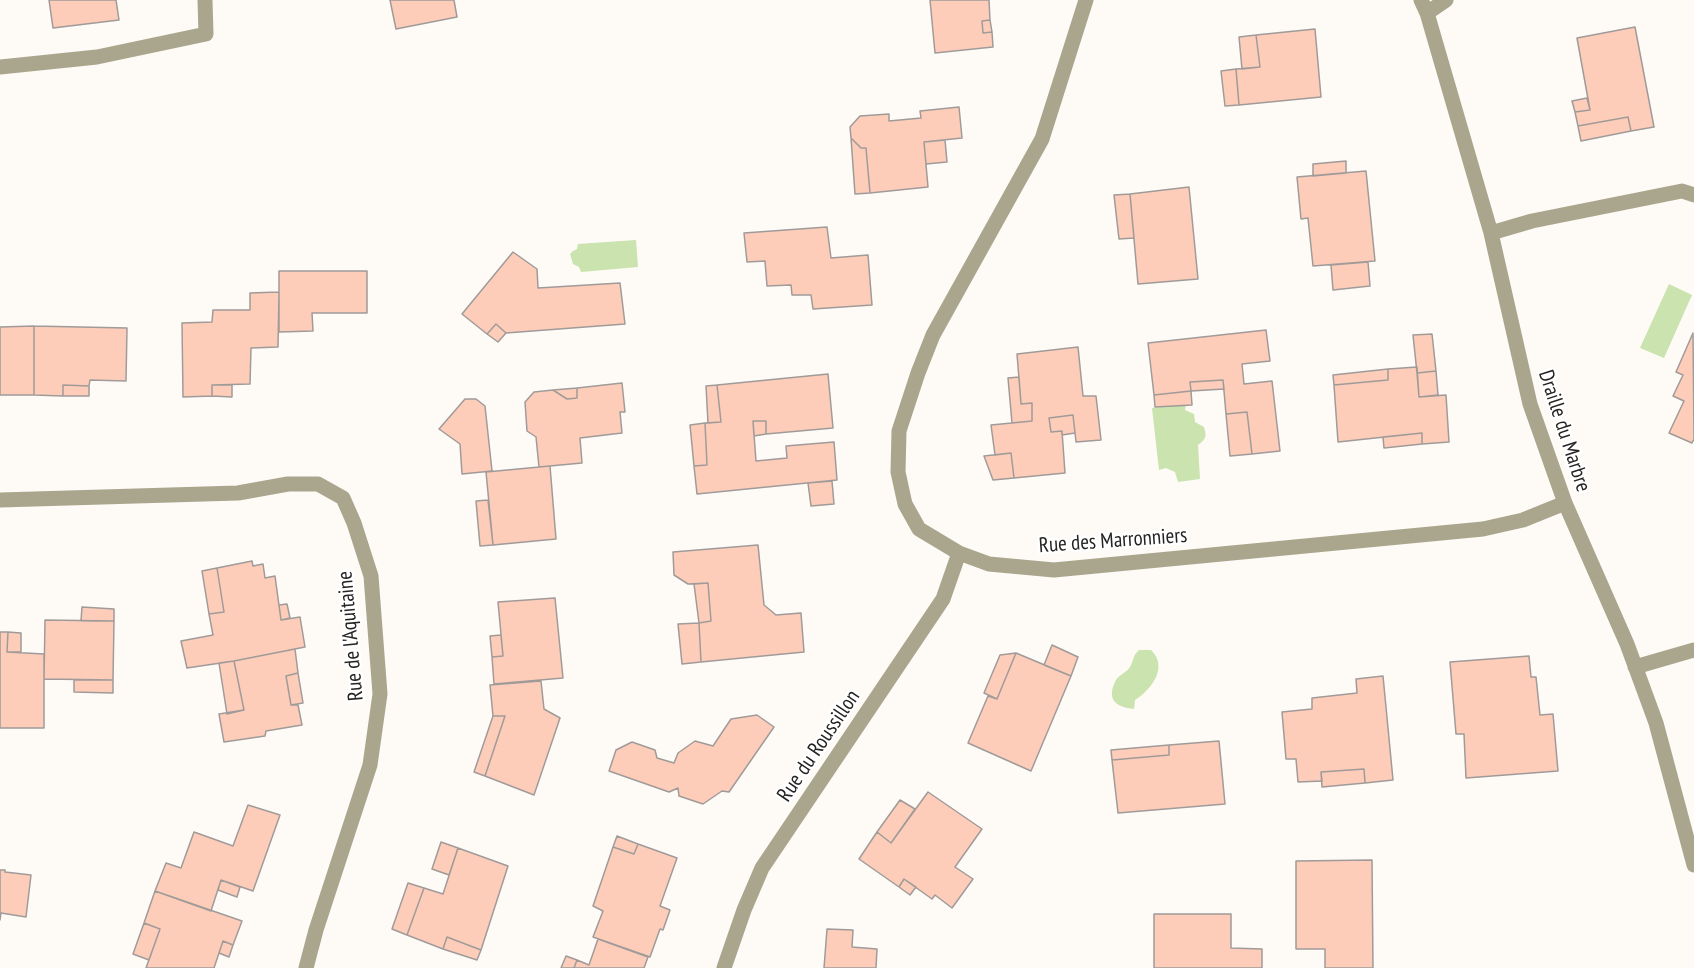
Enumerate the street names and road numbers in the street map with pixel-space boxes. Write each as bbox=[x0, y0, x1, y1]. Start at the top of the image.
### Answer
street label: Draille du Marbre bbox=[1532, 367, 1596, 495]
street label: Rue des Marronniers bbox=[1038, 523, 1188, 559]
street label: Rue de l'Aquitaine bbox=[333, 570, 369, 702]
street label: Rue du Roussillon bbox=[772, 685, 866, 807]

